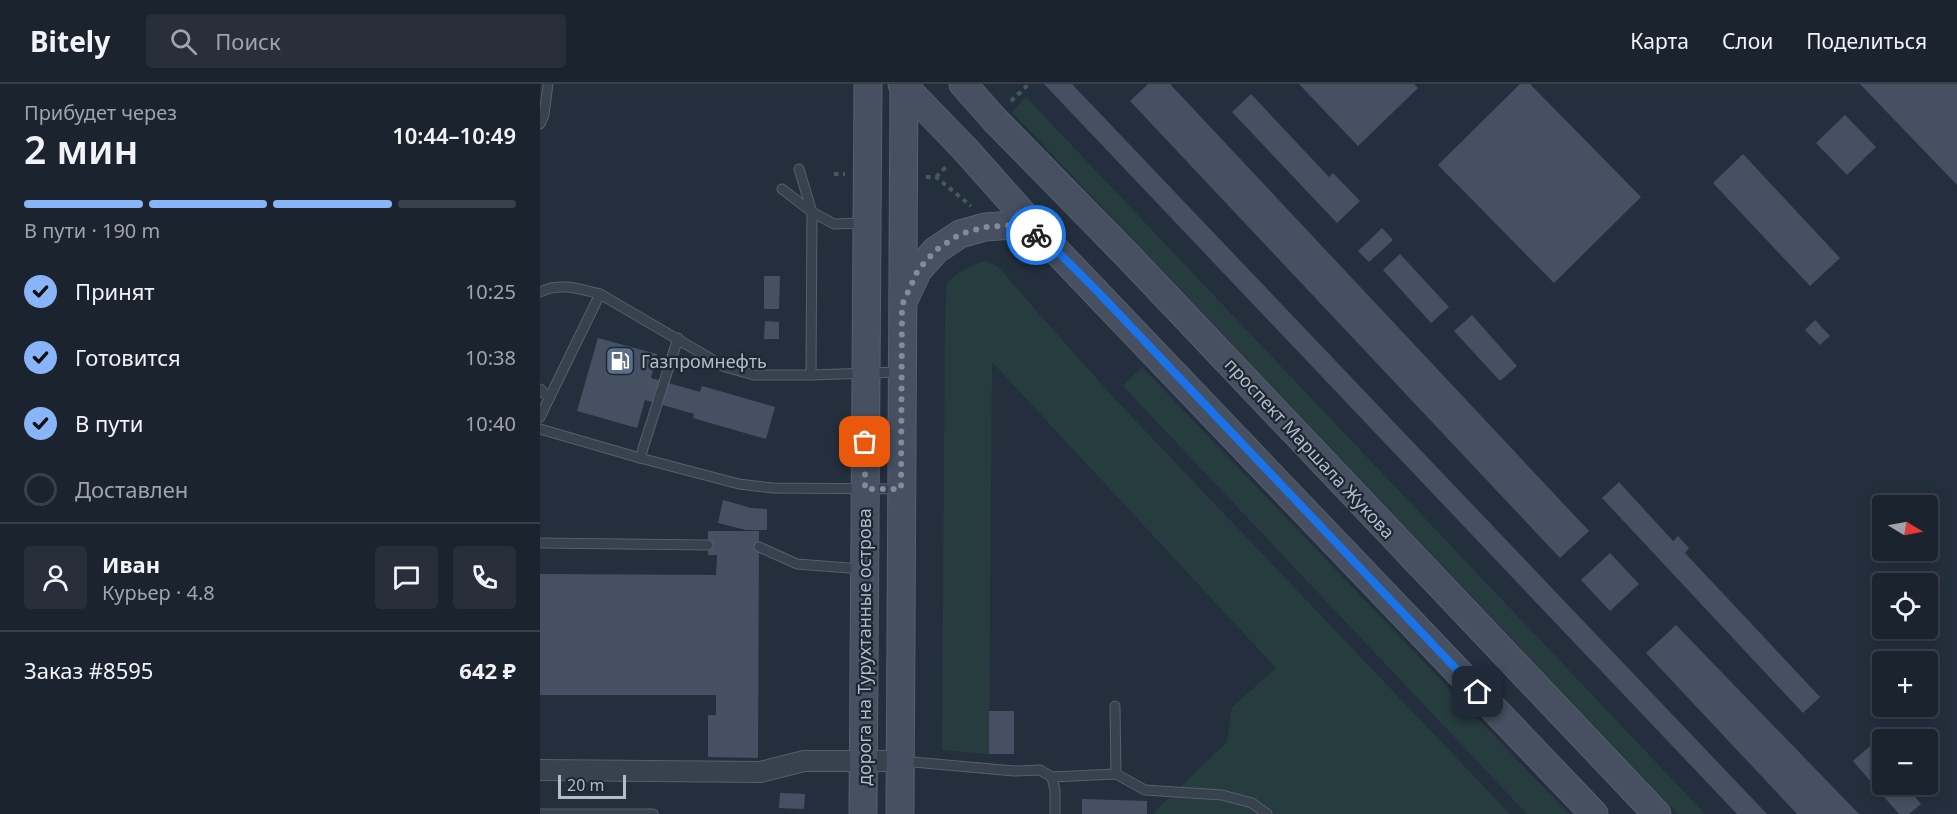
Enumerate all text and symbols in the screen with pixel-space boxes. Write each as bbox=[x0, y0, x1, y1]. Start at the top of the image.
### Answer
search box bbox=[146, 14, 566, 68]
text: Bitely bbox=[30, 22, 110, 60]
icon: search bbox=[167, 25, 200, 58]
text: Поиск bbox=[215, 26, 281, 56]
text: Карта bbox=[1630, 27, 1689, 55]
text: Слои bbox=[1722, 27, 1773, 55]
text: Поделиться bbox=[1806, 27, 1927, 55]
text: Прибудет через bbox=[24, 99, 177, 126]
text: 10:44–10:49 bbox=[392, 120, 516, 150]
text: 2 мин bbox=[24, 122, 139, 175]
courier bbox=[1006, 205, 1066, 265]
text: В пути · 190 m bbox=[24, 217, 160, 244]
icon: bike bbox=[1020, 219, 1053, 252]
icon: check bbox=[24, 275, 57, 308]
text: Принят bbox=[75, 276, 155, 306]
text: 10:25 bbox=[465, 278, 516, 305]
icon: check bbox=[24, 341, 57, 374]
text: Готовится bbox=[75, 342, 181, 372]
text: 10:38 bbox=[465, 344, 516, 371]
fuel station icon: Газпромнефть bbox=[604, 345, 636, 377]
place label: Газпромнефть bbox=[641, 349, 767, 373]
street label: проспект Маршала Жукова bbox=[1220, 352, 1400, 544]
icon: check bbox=[24, 407, 57, 440]
text: В пути bbox=[75, 408, 143, 438]
text: 10:40 bbox=[465, 410, 516, 437]
pin bbox=[839, 416, 890, 467]
icon: bag bbox=[848, 425, 881, 458]
text: Доставлен bbox=[75, 474, 188, 504]
north arrow bbox=[1872, 495, 1938, 561]
map controls bbox=[1872, 495, 1938, 795]
street label: дорога на Турухтанные острова bbox=[852, 508, 876, 786]
button: person bbox=[24, 546, 87, 609]
button: chat bbox=[375, 546, 438, 609]
button: phone bbox=[453, 546, 516, 609]
text: Иван bbox=[102, 549, 160, 579]
button: locate bbox=[1872, 573, 1938, 639]
text: Курьер · 4.8 bbox=[102, 579, 215, 606]
button: + bbox=[1872, 651, 1938, 717]
text: Заказ #8595 bbox=[24, 655, 153, 685]
text: 642 ₽ bbox=[459, 655, 516, 685]
pin bbox=[1452, 666, 1503, 717]
icon: home bbox=[1461, 675, 1494, 708]
button: − bbox=[1872, 729, 1938, 795]
scale bar bbox=[558, 772, 626, 800]
text: 20 m bbox=[567, 774, 604, 796]

